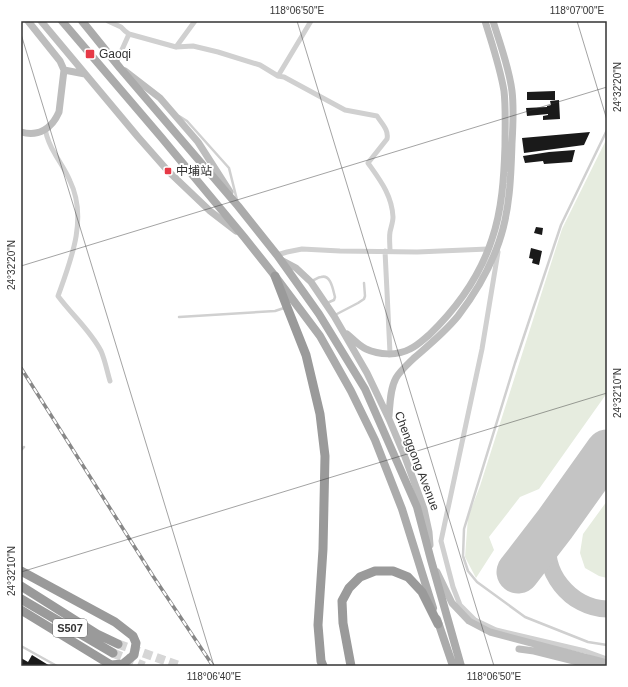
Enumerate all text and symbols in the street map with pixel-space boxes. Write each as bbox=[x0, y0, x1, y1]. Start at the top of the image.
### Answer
text: 118°06'50"E bbox=[270, 5, 324, 16]
text: 118°07'00"E bbox=[550, 5, 604, 16]
place label: Gaoqi bbox=[99, 47, 131, 61]
marker: Gaoqi bbox=[84, 48, 96, 60]
text: 24°32'20"N bbox=[612, 62, 623, 112]
place label: 中埔站 bbox=[176, 164, 212, 178]
marker: 中埔站 bbox=[163, 166, 173, 176]
text: 24°32'20"N bbox=[6, 240, 17, 290]
text: 24°32'10"N bbox=[612, 368, 623, 418]
street label: Chenggong Avenue bbox=[392, 409, 443, 513]
text: 24°32'10"N bbox=[6, 546, 17, 596]
road number: S507 bbox=[53, 619, 87, 637]
text: 118°06'40"E bbox=[187, 671, 241, 682]
text: 118°06'50"E bbox=[467, 671, 521, 682]

